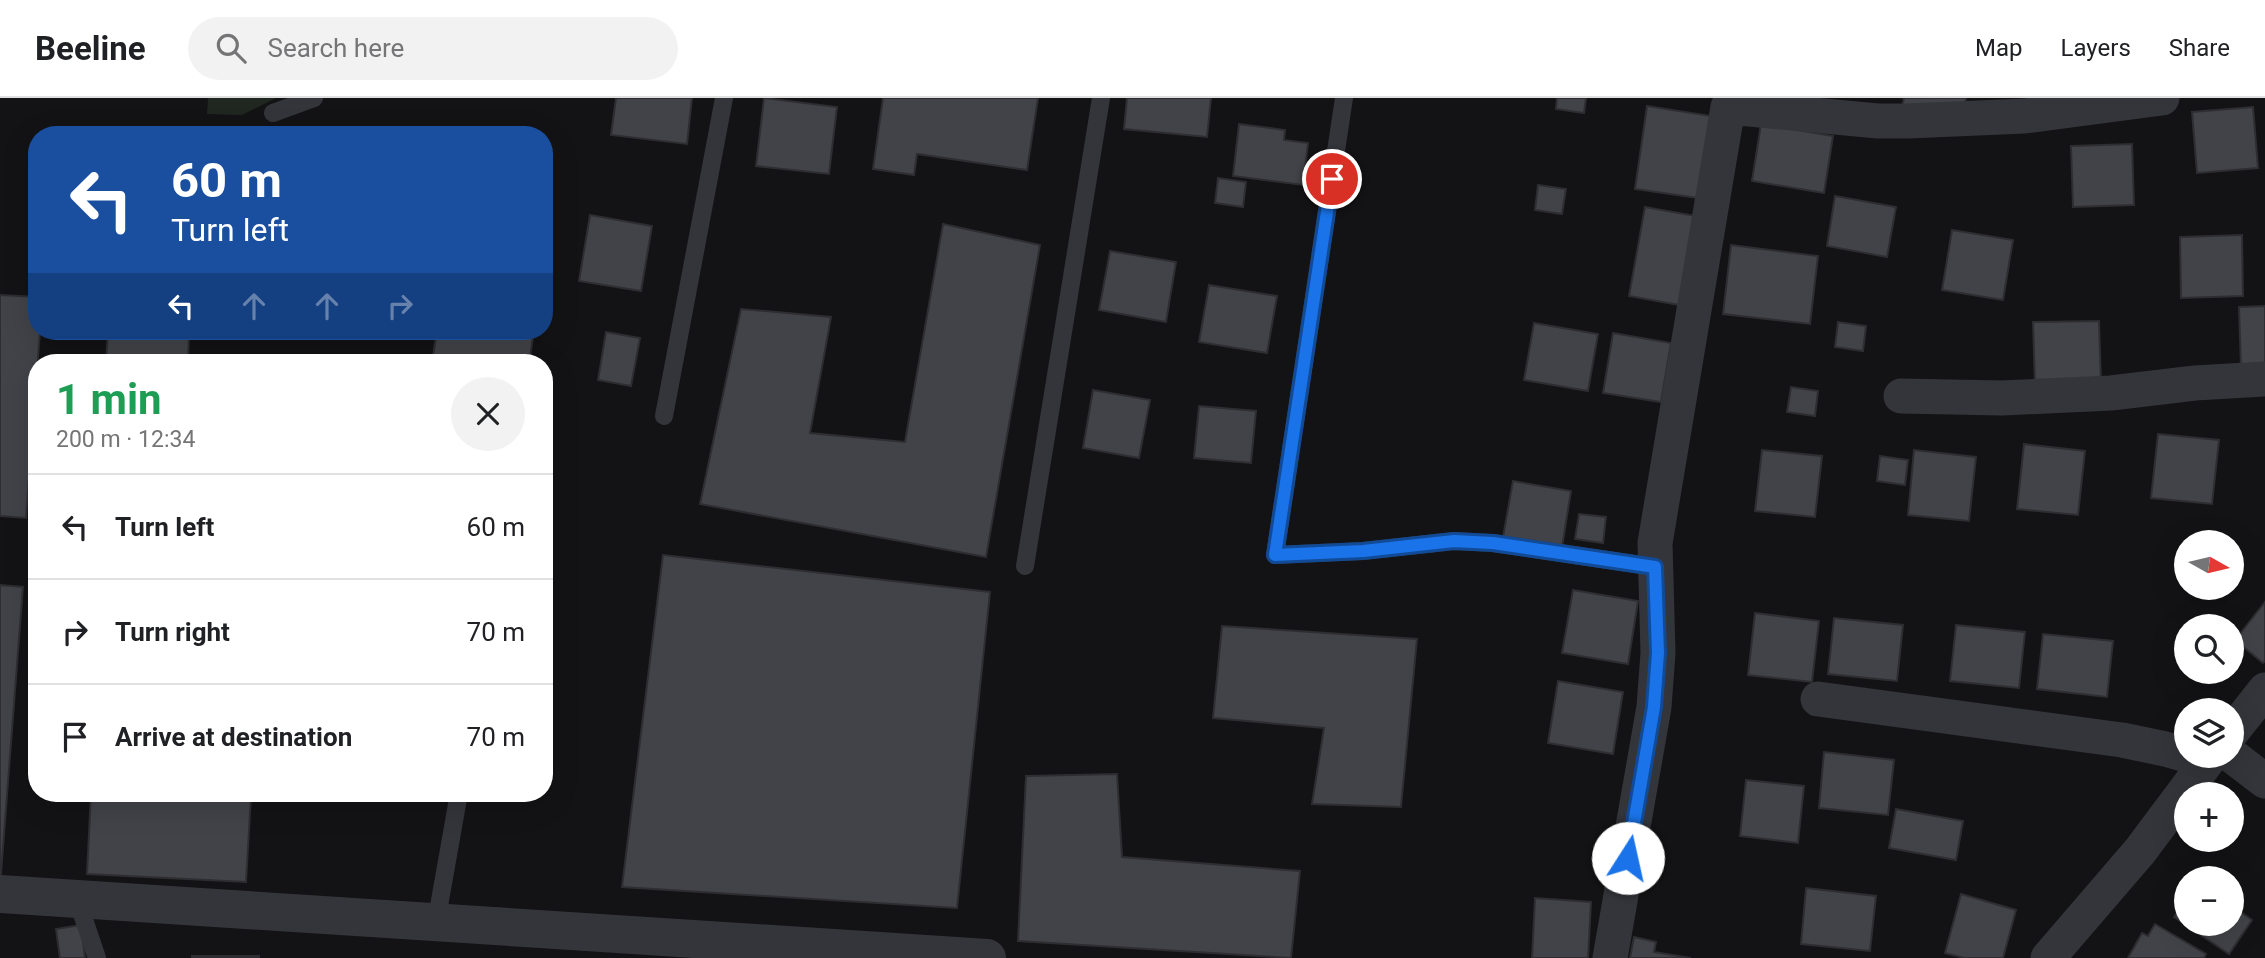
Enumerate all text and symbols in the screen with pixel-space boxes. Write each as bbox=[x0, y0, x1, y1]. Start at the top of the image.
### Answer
search box bbox=[188, 17, 678, 80]
text: Beeline bbox=[35, 29, 146, 68]
icon: search bbox=[212, 29, 250, 67]
text: Search here bbox=[268, 33, 404, 63]
text: Map bbox=[1975, 34, 2023, 62]
text: Layers bbox=[2061, 34, 2131, 62]
text: Share bbox=[2169, 34, 2230, 62]
pin bbox=[1302, 149, 1362, 209]
text: 60 m bbox=[171, 152, 282, 209]
icon: left bbox=[56, 154, 147, 245]
icon: arrive bbox=[1313, 160, 1351, 198]
text: Turn left bbox=[171, 211, 289, 249]
icon: left bbox=[162, 287, 200, 325]
icon: ahead bbox=[235, 287, 273, 325]
icon: ahead bbox=[308, 287, 346, 325]
icon: right bbox=[381, 287, 419, 325]
text: 1 min bbox=[56, 375, 162, 424]
button: close bbox=[451, 377, 525, 451]
text: 200 m · 12:34 bbox=[56, 426, 195, 453]
icon: left bbox=[56, 508, 94, 546]
text: Turn left bbox=[115, 512, 214, 542]
text: 60 m bbox=[467, 512, 525, 542]
north arrow bbox=[2174, 530, 2244, 600]
map controls bbox=[2174, 530, 2244, 936]
icon: right bbox=[56, 613, 94, 651]
button: search bbox=[2174, 614, 2244, 684]
text: Turn right bbox=[115, 617, 230, 647]
text: 70 m bbox=[467, 617, 525, 647]
button: layers bbox=[2174, 698, 2244, 768]
icon: arrive bbox=[56, 718, 94, 756]
text: Arrive at destination bbox=[115, 722, 352, 752]
text: 70 m bbox=[467, 722, 525, 752]
button: + bbox=[2174, 782, 2244, 852]
position arrow bbox=[1591, 821, 1665, 895]
button: − bbox=[2174, 866, 2244, 936]

